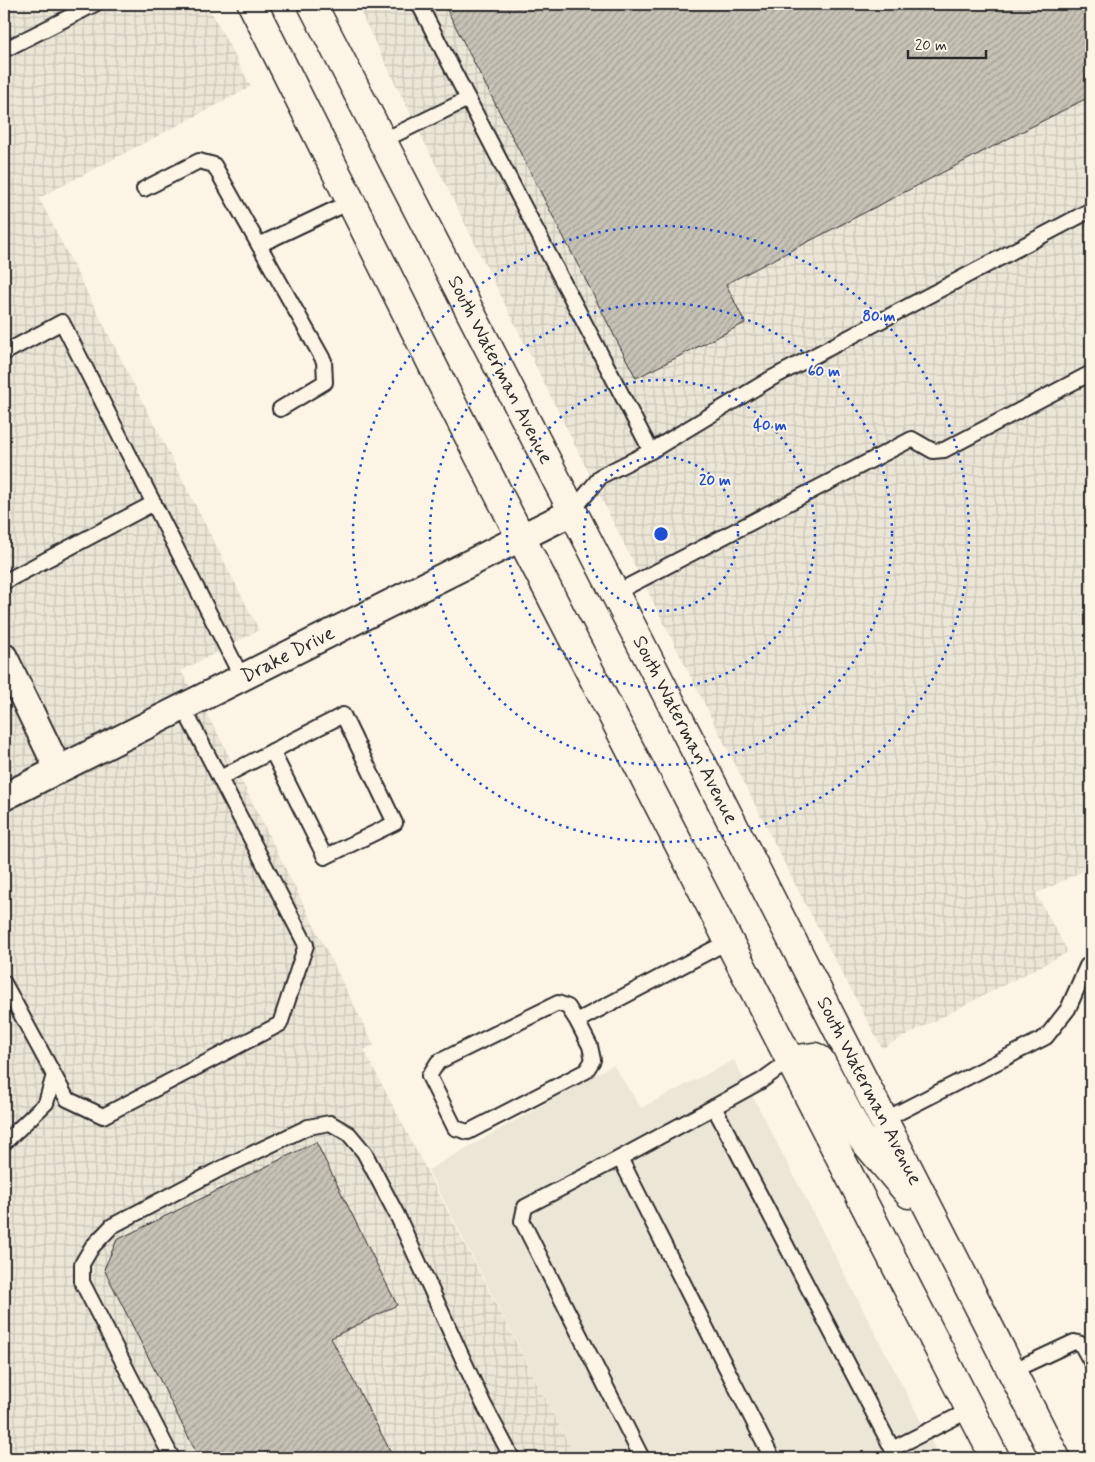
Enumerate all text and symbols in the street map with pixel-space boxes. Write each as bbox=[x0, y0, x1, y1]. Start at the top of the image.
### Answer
scale bar bbox=[908, 28, 985, 60]
text: 20 m bbox=[915, 36, 947, 56]
street label: South Waterman Avenue bbox=[441, 271, 559, 469]
text: 80 m bbox=[862, 307, 896, 327]
text: 60 m bbox=[808, 362, 840, 382]
text: 40 m bbox=[753, 416, 787, 436]
text: 20 m bbox=[699, 471, 731, 491]
centre of rings bbox=[652, 525, 670, 543]
street label: Drake Drive bbox=[237, 620, 340, 690]
street label: South Waterman Avenue bbox=[626, 631, 744, 829]
street label: South Waterman Avenue bbox=[810, 992, 928, 1190]

